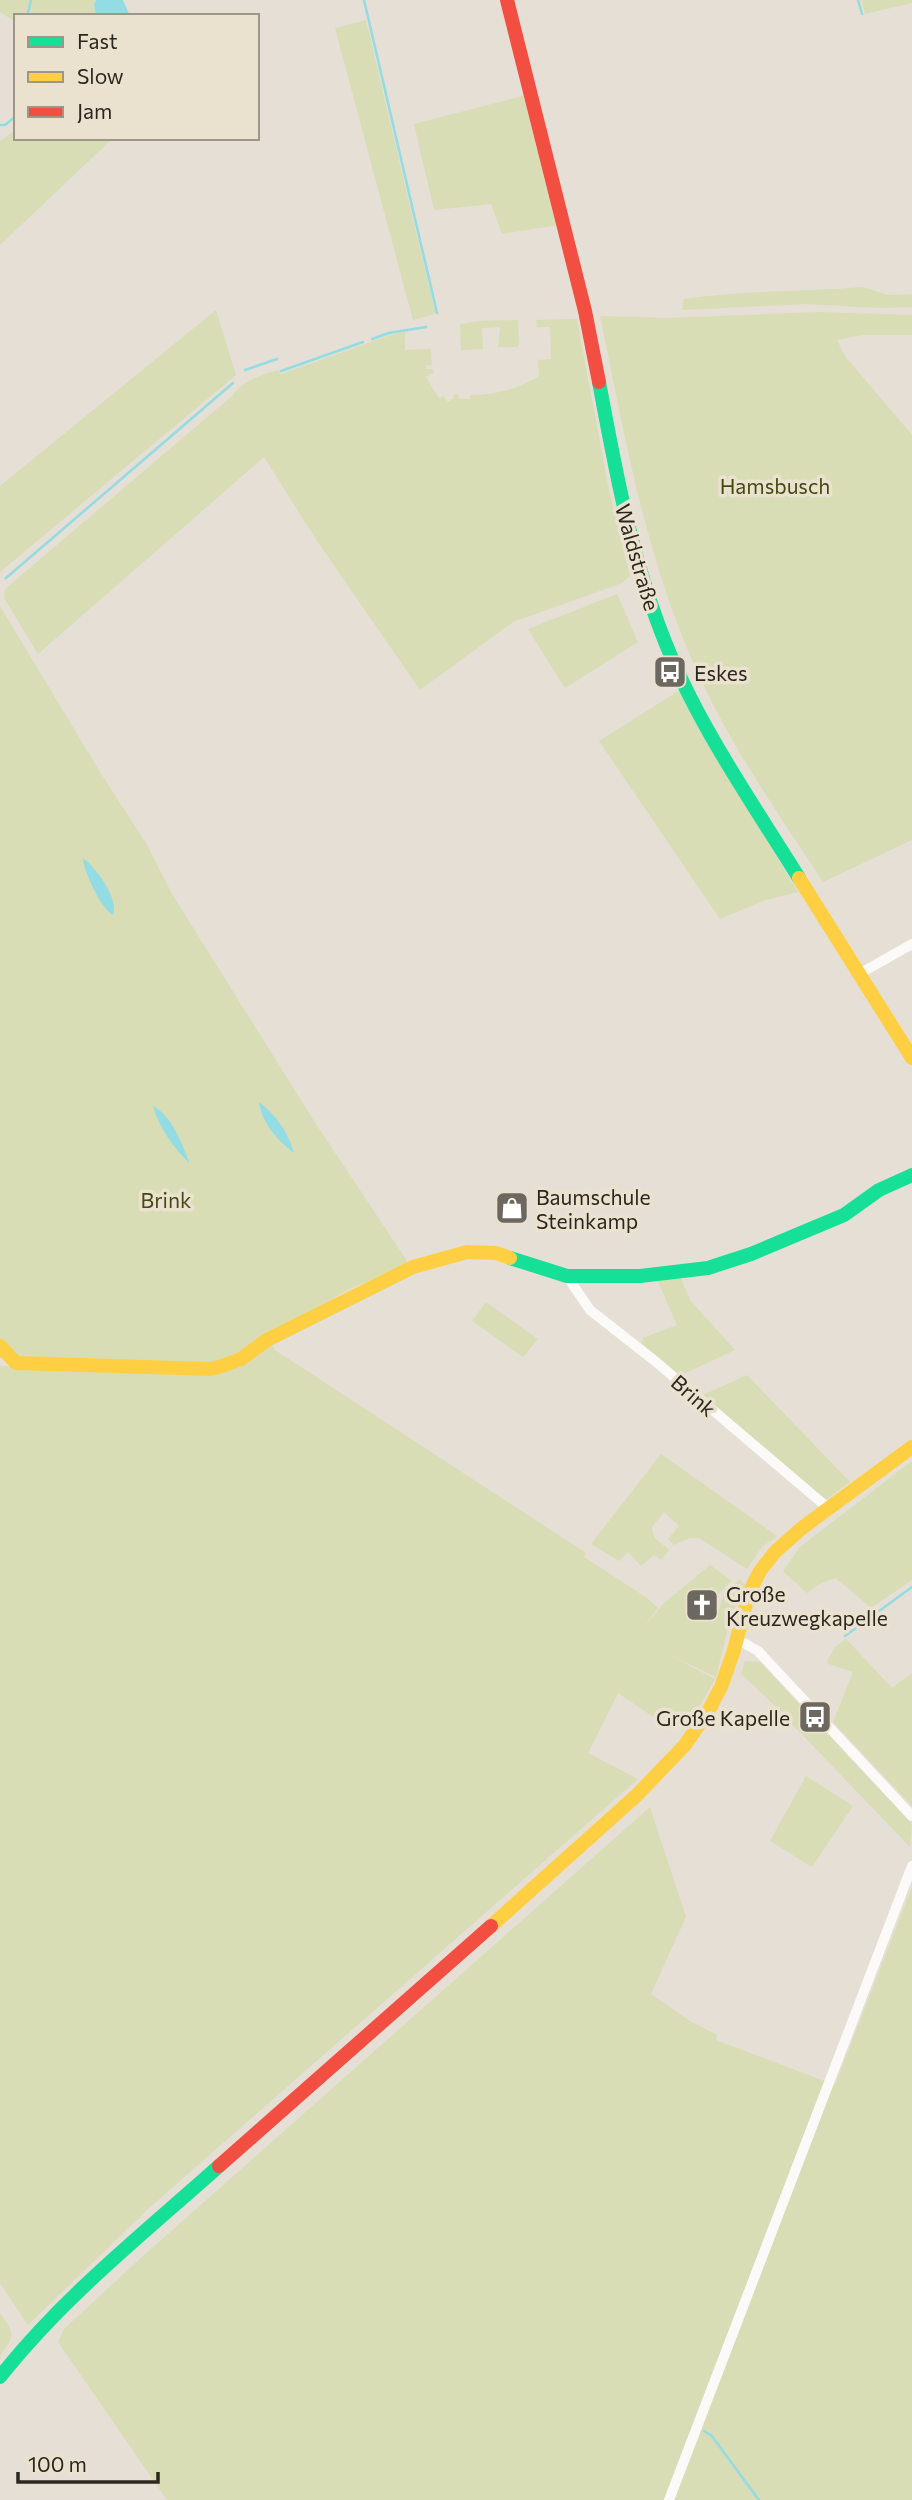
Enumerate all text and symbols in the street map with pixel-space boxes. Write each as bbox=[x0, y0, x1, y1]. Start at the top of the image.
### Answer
legend bbox=[14, 14, 259, 140]
text: Fast bbox=[77, 28, 118, 53]
text: Slow bbox=[77, 63, 124, 88]
text: Jam bbox=[77, 98, 112, 123]
park label: Hamsbusch bbox=[720, 473, 830, 498]
street label: Waldstraße bbox=[611, 501, 665, 613]
bus stop icon: Eskes bbox=[651, 653, 689, 691]
place label: Eskes bbox=[694, 660, 748, 685]
place label: Baumschule Steinkamp bbox=[536, 1184, 651, 1233]
park label: Brink bbox=[141, 1187, 191, 1212]
shop icon: Baumschule Steinkamp bbox=[493, 1189, 531, 1227]
street label: Brink bbox=[667, 1369, 721, 1421]
place label: Große Kreuzwegkapelle bbox=[726, 1581, 888, 1630]
church icon: Große Kreuzwegkapelle bbox=[683, 1586, 721, 1624]
bus stop icon: Große Kapelle bbox=[796, 1698, 834, 1736]
place label: Große Kapelle bbox=[656, 1705, 790, 1730]
scale bar bbox=[18, 2440, 158, 2484]
text: 100 m bbox=[28, 2451, 87, 2476]

